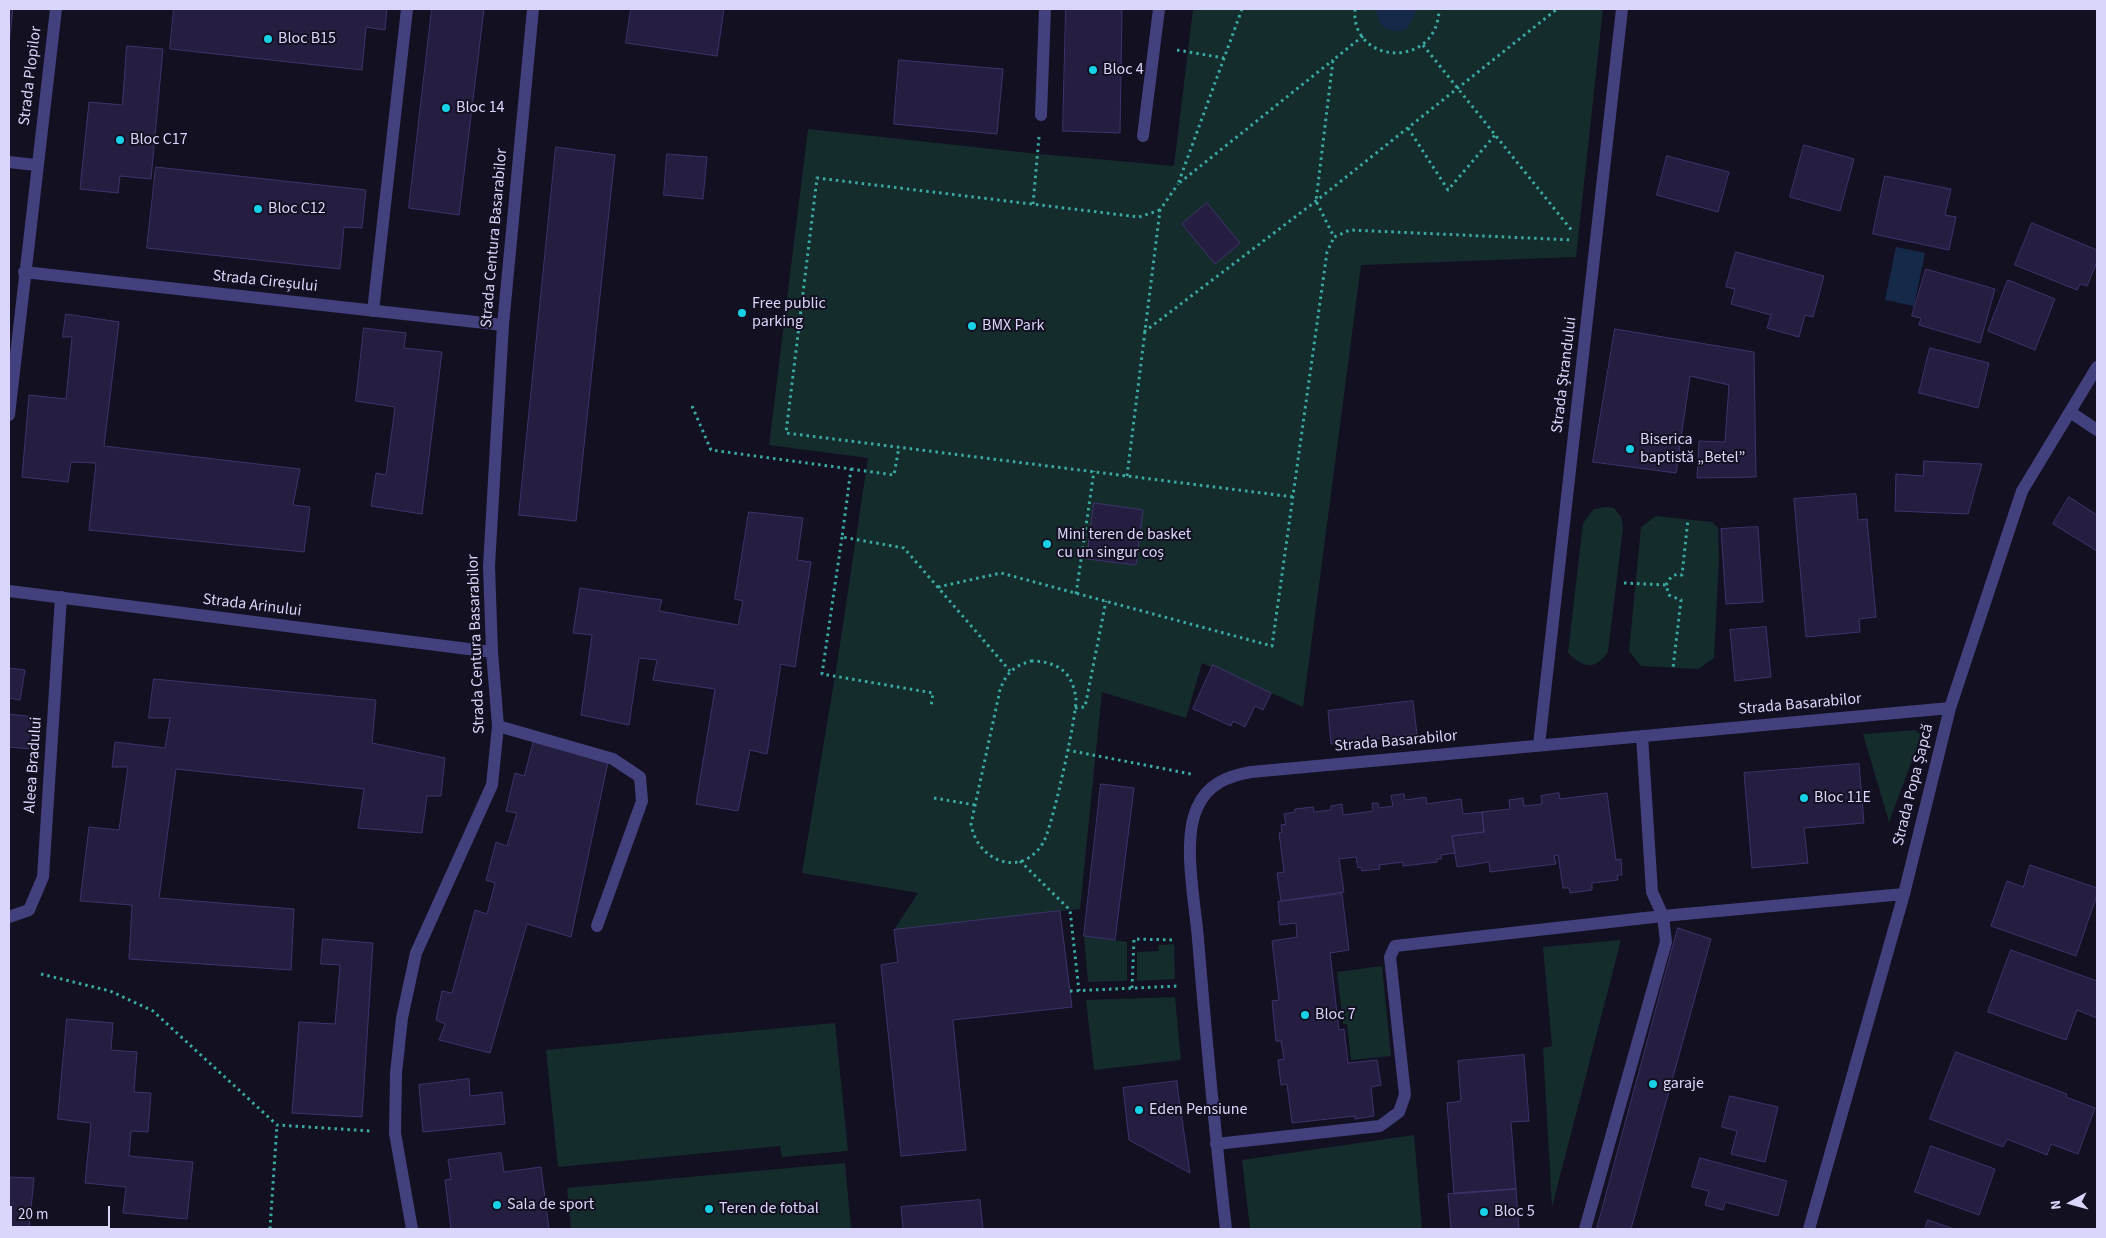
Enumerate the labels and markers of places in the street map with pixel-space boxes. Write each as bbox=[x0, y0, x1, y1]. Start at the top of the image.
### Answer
place label: Bloc B15 bbox=[278, 29, 336, 49]
marker: Bloc B15 bbox=[262, 33, 274, 45]
place label: Bloc 4 bbox=[1103, 60, 1144, 80]
marker: Bloc 4 bbox=[1087, 64, 1099, 76]
place label: Bloc 14 bbox=[456, 98, 505, 118]
marker: Bloc 14 bbox=[440, 102, 452, 114]
place label: Bloc C17 bbox=[130, 130, 188, 150]
marker: Bloc C17 bbox=[114, 134, 126, 146]
place label: Bloc C12 bbox=[268, 199, 326, 219]
marker: Bloc C12 bbox=[252, 203, 264, 215]
place label: Free public parking bbox=[752, 294, 826, 332]
marker: Free public parking bbox=[736, 307, 748, 319]
place label: BMX Park bbox=[982, 316, 1044, 336]
marker: BMX Park bbox=[966, 320, 978, 332]
place label: Biserica baptistă „Betel” bbox=[1640, 430, 1745, 468]
marker: Biserica baptistă „Betel” bbox=[1624, 443, 1636, 455]
place label: Mini teren de basket cu un singur coș bbox=[1057, 525, 1191, 563]
marker: Mini teren de basket cu un singur coș bbox=[1041, 538, 1053, 550]
place label: Bloc 11E bbox=[1814, 788, 1871, 808]
marker: Bloc 11E bbox=[1798, 792, 1810, 804]
place label: Bloc 7 bbox=[1315, 1005, 1356, 1025]
marker: Bloc 7 bbox=[1299, 1009, 1311, 1021]
place label: garaje bbox=[1663, 1074, 1704, 1094]
marker: garaje bbox=[1647, 1078, 1659, 1090]
place label: Eden Pensiune bbox=[1149, 1100, 1247, 1120]
marker: Eden Pensiune bbox=[1133, 1104, 1145, 1116]
place label: Sala de sport bbox=[507, 1195, 594, 1215]
marker: Sala de sport bbox=[491, 1199, 503, 1211]
place label: Teren de fotbal bbox=[719, 1199, 819, 1219]
place label: Bloc 5 bbox=[1494, 1202, 1535, 1222]
marker: Teren de fotbal bbox=[703, 1203, 715, 1215]
marker: Bloc 5 bbox=[1478, 1206, 1490, 1218]

